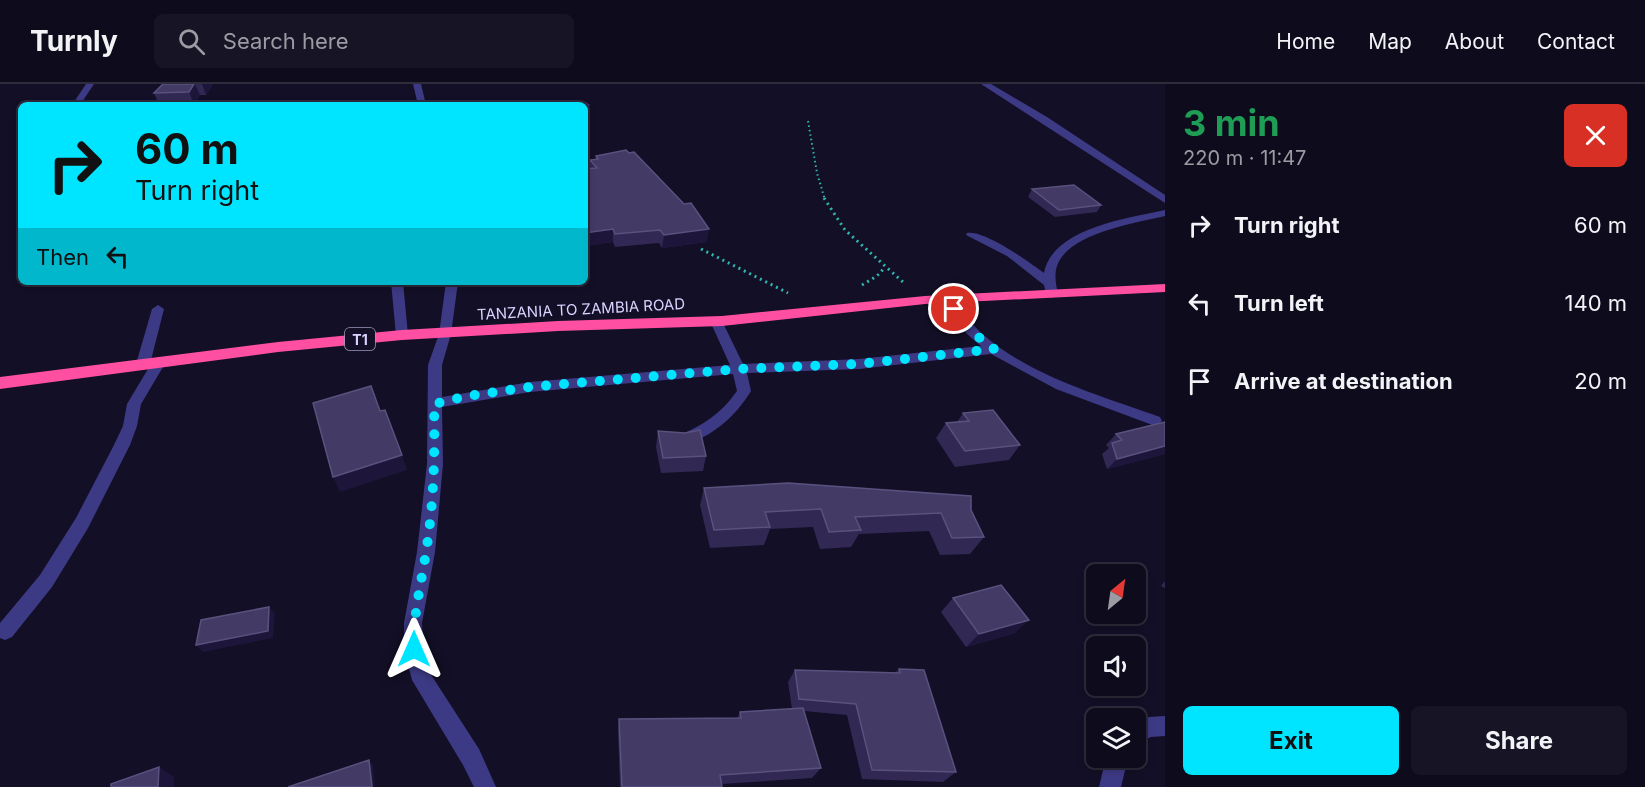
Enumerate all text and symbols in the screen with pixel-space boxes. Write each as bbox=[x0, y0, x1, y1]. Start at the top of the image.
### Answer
search box bbox=[154, 14, 574, 68]
text: Turnly bbox=[30, 24, 118, 58]
icon: search bbox=[175, 25, 208, 58]
text: Search here bbox=[223, 28, 349, 54]
text: Home bbox=[1276, 29, 1335, 54]
text: Map bbox=[1368, 29, 1412, 54]
text: About bbox=[1445, 29, 1504, 54]
text: Contact bbox=[1537, 29, 1615, 54]
text: 3 min bbox=[1183, 101, 1280, 145]
button: close bbox=[1564, 104, 1627, 167]
text: 60 m bbox=[135, 123, 239, 174]
icon: right bbox=[36, 126, 114, 204]
text: 220 m · 11:47 bbox=[1183, 146, 1306, 170]
text: Turn right bbox=[135, 174, 259, 207]
icon: right bbox=[1183, 209, 1216, 242]
text: Turn right bbox=[1234, 212, 1340, 238]
text: 60 m bbox=[1574, 212, 1627, 238]
icon: left bbox=[101, 240, 134, 273]
text: Then bbox=[36, 244, 89, 270]
pin bbox=[928, 283, 979, 334]
icon: left bbox=[1183, 287, 1216, 320]
text: Turn left bbox=[1234, 290, 1324, 316]
text: 140 m bbox=[1565, 290, 1627, 316]
icon: arrive bbox=[937, 292, 970, 325]
street label: TANZANIA TO ZAMBIA ROAD bbox=[477, 294, 685, 324]
road number: T1 bbox=[345, 328, 375, 350]
icon: arrive bbox=[1183, 365, 1216, 398]
text: Arrive at destination bbox=[1234, 368, 1453, 394]
text: 20 m bbox=[1574, 368, 1627, 394]
north arrow bbox=[1086, 564, 1146, 624]
map controls bbox=[1086, 564, 1146, 768]
position arrow bbox=[382, 617, 446, 681]
button: sound bbox=[1086, 636, 1146, 696]
button: Exit bbox=[1183, 706, 1399, 775]
button: Share bbox=[1411, 706, 1627, 775]
button: layers bbox=[1086, 708, 1146, 768]

